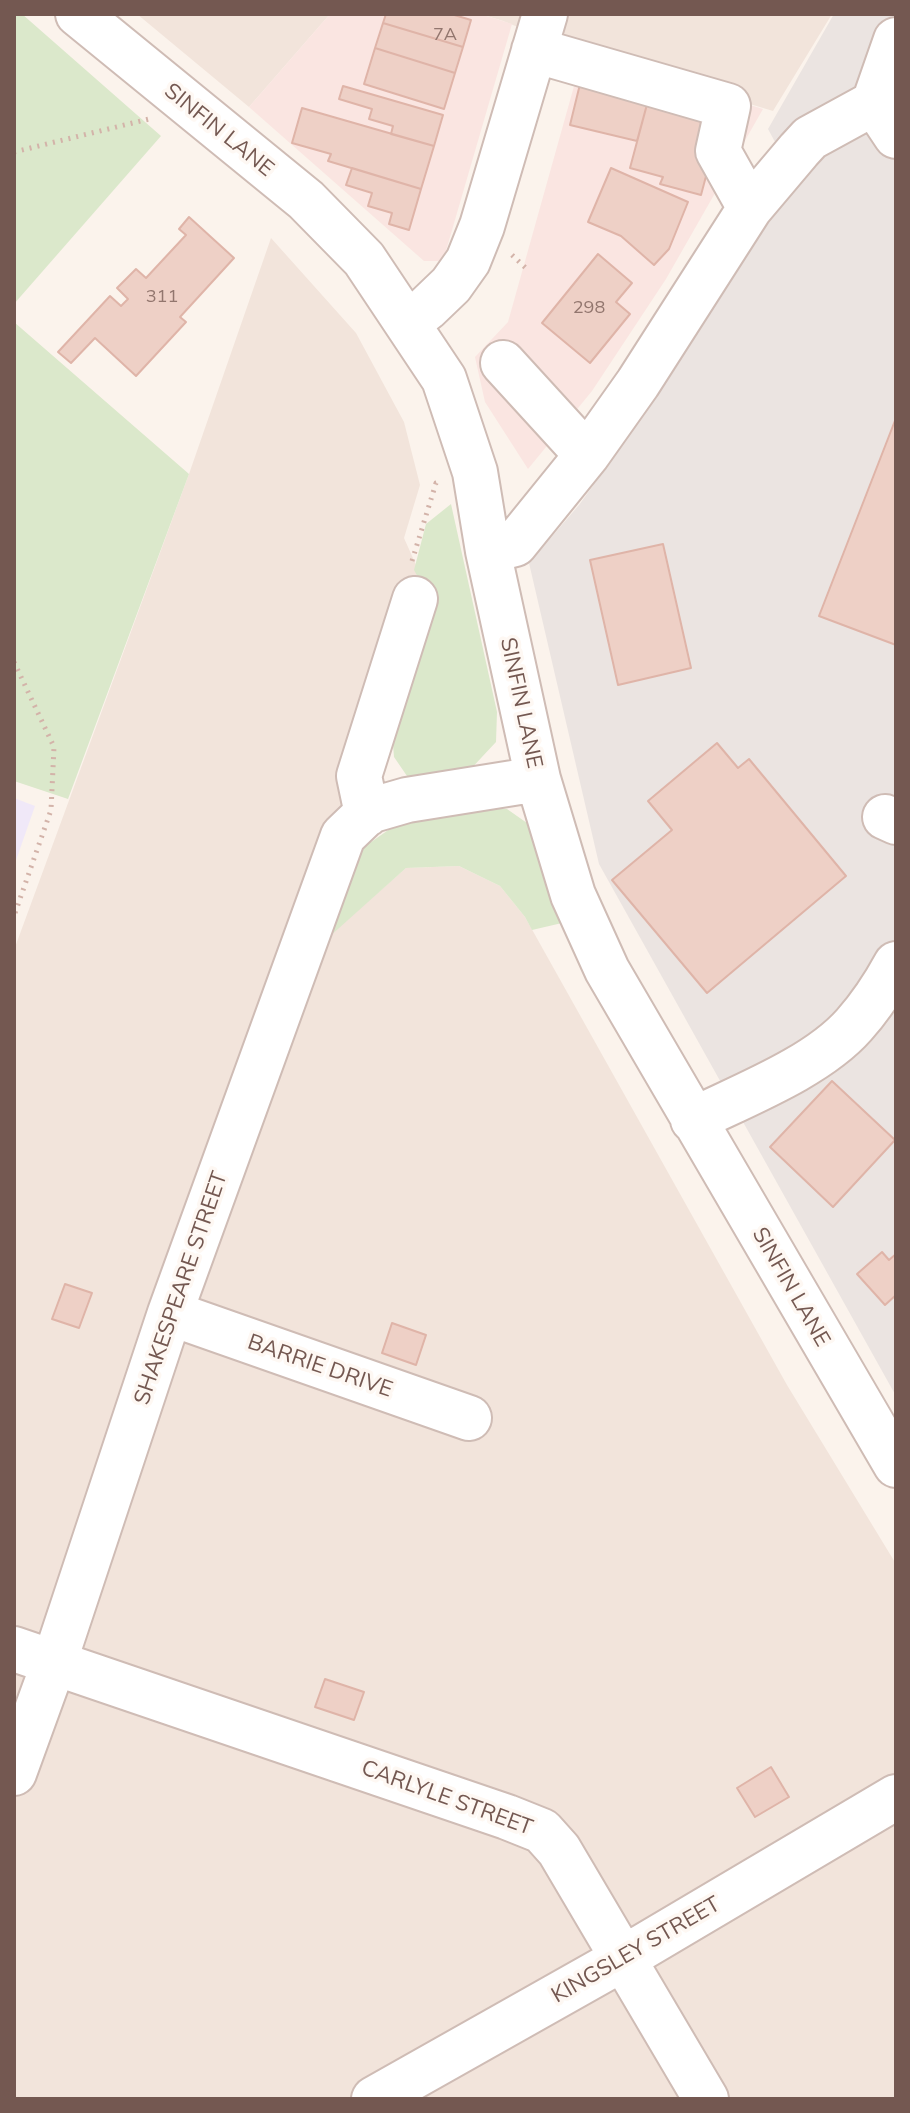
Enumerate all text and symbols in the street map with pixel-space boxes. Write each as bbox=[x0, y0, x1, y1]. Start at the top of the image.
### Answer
house number: 7A bbox=[433, 24, 457, 46]
street label: SINFIN LANE bbox=[159, 78, 279, 182]
house number: 311 bbox=[146, 286, 178, 308]
house number: 298 bbox=[573, 297, 605, 319]
street label: SINFIN LANE bbox=[494, 635, 548, 771]
street label: SHAKESPEARE STREET bbox=[129, 1168, 233, 1408]
street label: SINFIN LANE bbox=[746, 1223, 836, 1351]
street label: BARRIE DRIVE bbox=[244, 1329, 396, 1403]
street label: CARLYLE STREET bbox=[358, 1755, 536, 1841]
street label: KINGSLEY STREET bbox=[547, 1891, 725, 2009]

